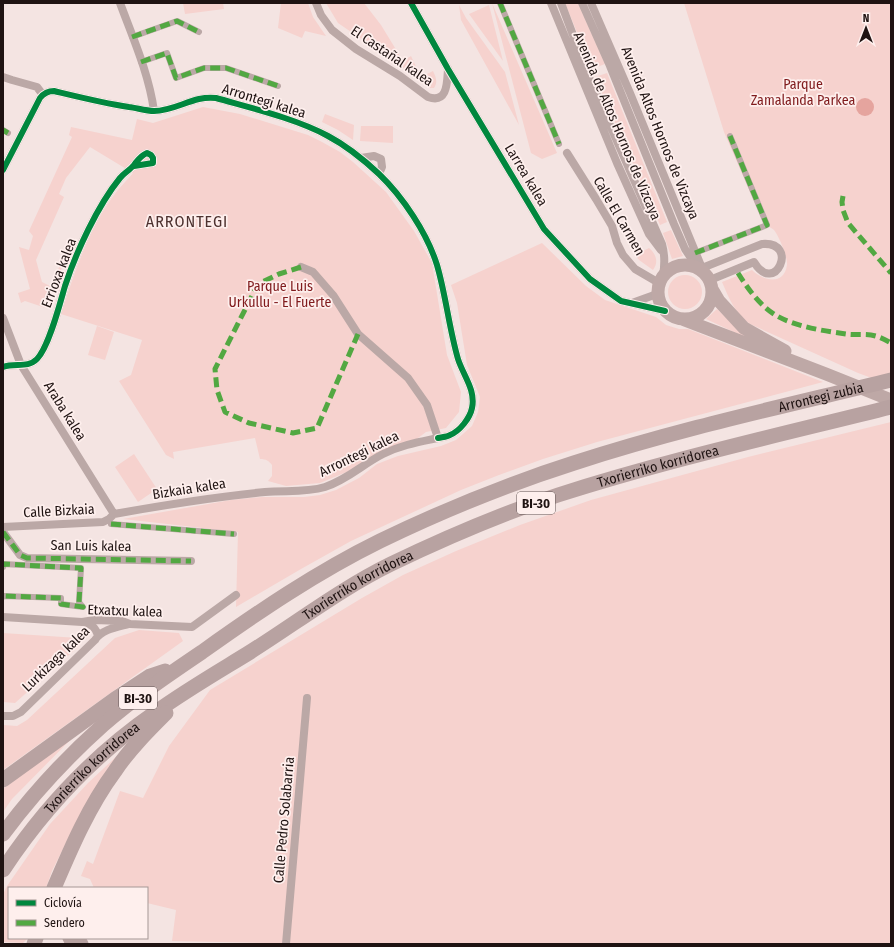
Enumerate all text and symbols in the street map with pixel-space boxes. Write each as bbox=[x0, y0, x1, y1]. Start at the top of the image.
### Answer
north arrow bbox=[846, 8, 886, 48]
text: N bbox=[863, 12, 869, 25]
street label: El Castañal kalea bbox=[347, 22, 437, 90]
street label: Avenida de Altos Hornos de Vizcaya bbox=[570, 29, 664, 223]
street label: Avenida Altos Hornos de Vizcaya bbox=[617, 44, 703, 222]
park label: Parque Zamalanda Parkea bbox=[751, 76, 855, 109]
street label: Arrontegi kalea bbox=[220, 80, 308, 122]
street label: Larrea kalea bbox=[501, 141, 551, 209]
street label: Calle El Carmen bbox=[590, 173, 648, 259]
district label: ARRONTEGI bbox=[146, 212, 228, 231]
street label: Errioxa kalea bbox=[38, 236, 80, 310]
park label: Parque Luis Urkullu - El Fuerte bbox=[229, 278, 331, 311]
street label: Araba kalea bbox=[40, 378, 90, 444]
street label: Arrontegi zubia bbox=[777, 379, 865, 415]
street label: Arrontegi kalea bbox=[316, 427, 402, 481]
street label: Txorierriko korridorea bbox=[595, 441, 721, 491]
street label: Bizkaia kalea bbox=[151, 475, 227, 503]
road number: BI-30 bbox=[517, 492, 555, 514]
street label: Calle Bizkaia bbox=[23, 501, 95, 521]
street label: San Luis kalea bbox=[50, 537, 132, 555]
street label: Txorierriko korridorea bbox=[299, 546, 416, 624]
street label: Etxatxu kalea bbox=[87, 601, 163, 621]
street label: Lurkizaga kalea bbox=[19, 623, 93, 695]
road number: BI-30 bbox=[119, 687, 157, 709]
street label: Txorierriko korridorea bbox=[40, 718, 143, 817]
street label: Calle Pedro Solabarria bbox=[270, 756, 298, 884]
legend bbox=[8, 887, 148, 939]
text: Ciclovía bbox=[44, 896, 82, 910]
text: Sendero bbox=[44, 916, 85, 930]

